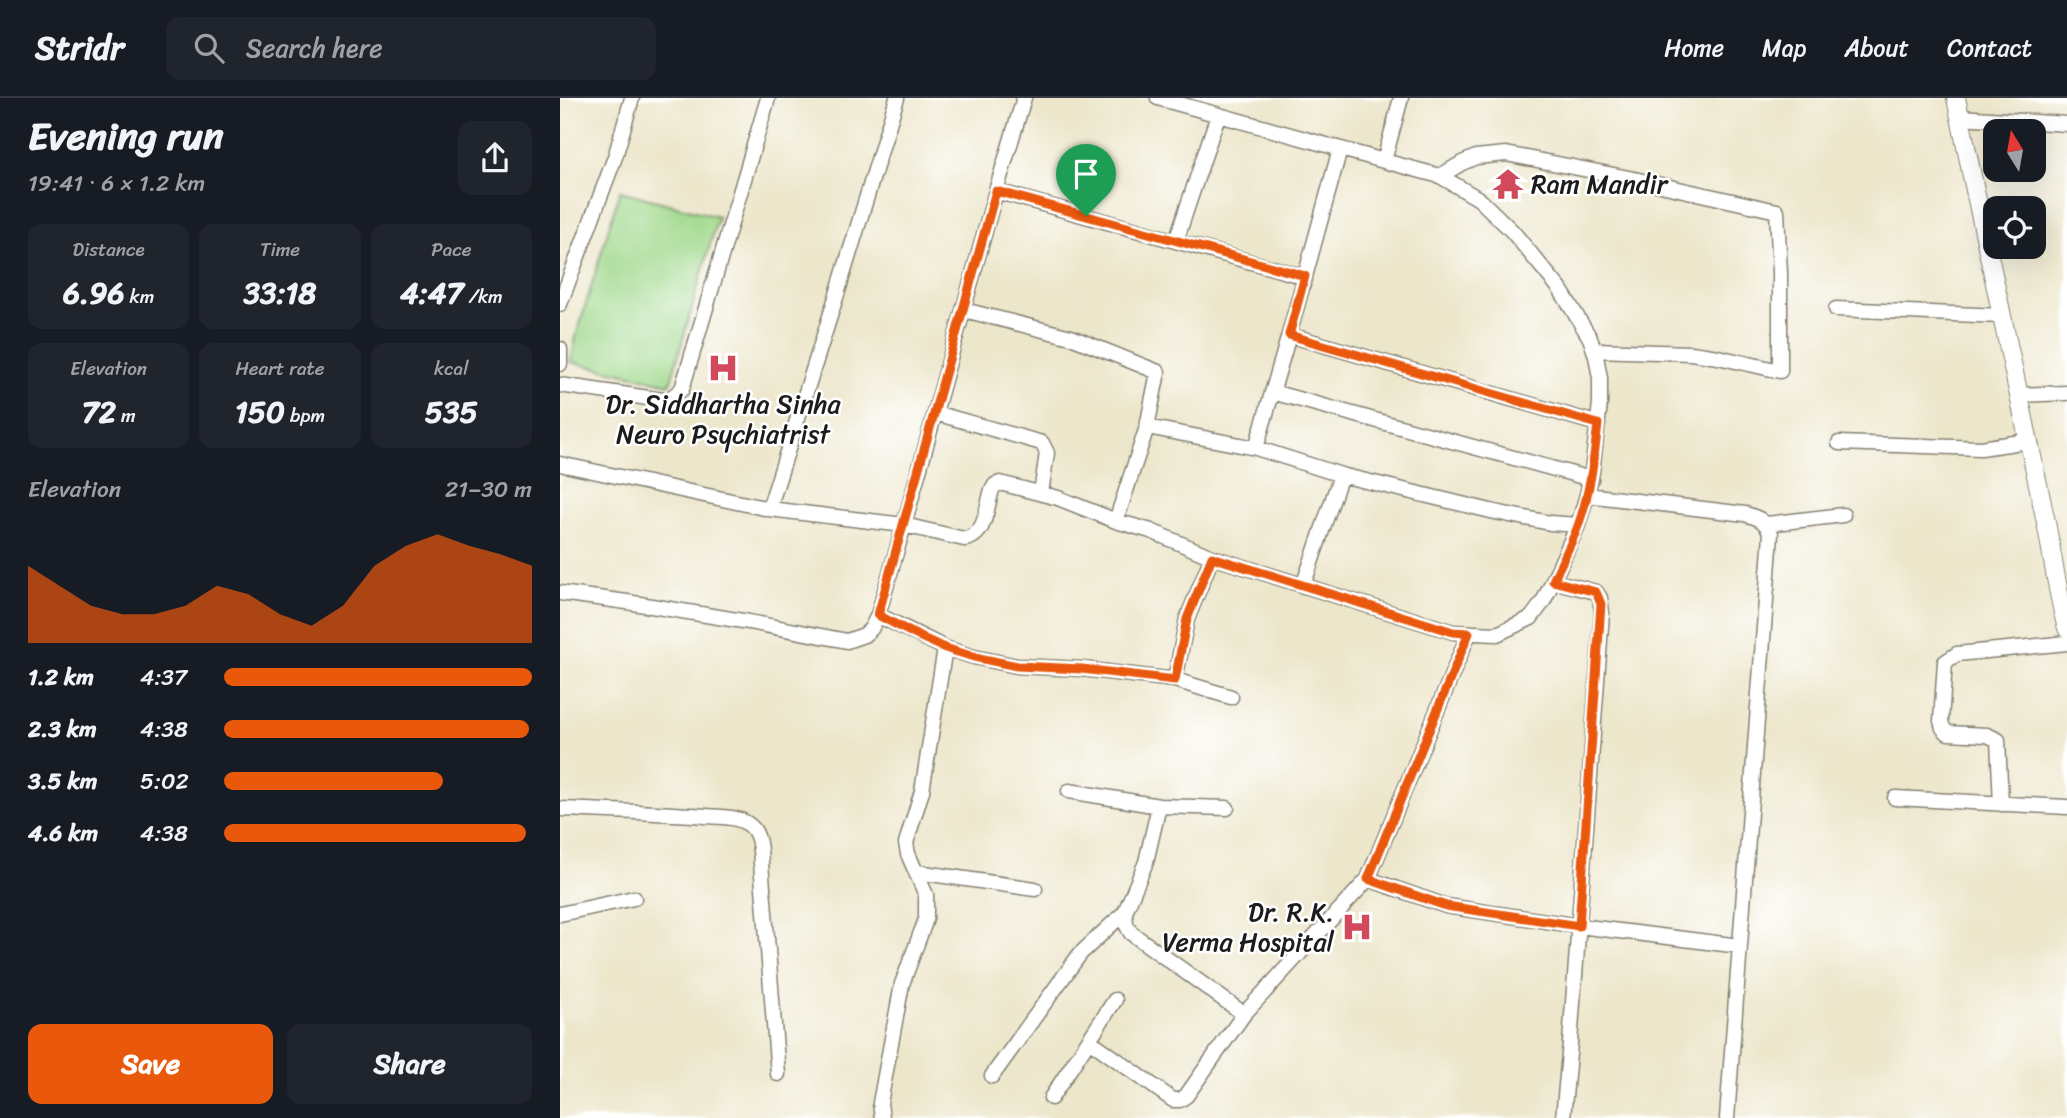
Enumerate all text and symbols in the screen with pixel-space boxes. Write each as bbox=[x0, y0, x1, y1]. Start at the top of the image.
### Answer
search box bbox=[166, 17, 656, 80]
text: Stridr bbox=[35, 19, 124, 77]
text: Search here bbox=[246, 25, 383, 71]
text: Home bbox=[1664, 27, 1724, 69]
text: Map bbox=[1762, 27, 1806, 69]
text: About bbox=[1844, 27, 1909, 69]
text: Contact bbox=[1947, 27, 2032, 69]
icon: search bbox=[190, 29, 228, 67]
text: Evening run bbox=[28, 103, 224, 170]
north arrow bbox=[1983, 119, 2046, 182]
map controls bbox=[1983, 119, 2046, 259]
button: share bbox=[458, 121, 532, 195]
pin bbox=[1056, 144, 1116, 216]
icon: arrive bbox=[1067, 155, 1105, 193]
place label: Ram Mandir bbox=[1531, 161, 1669, 207]
text: 19:41 · 6 × 1.2 km bbox=[28, 163, 205, 204]
temple icon: Ram Mandir bbox=[1491, 167, 1525, 201]
button: locate bbox=[1983, 196, 2046, 259]
text: Distance bbox=[73, 233, 145, 266]
text: Time bbox=[260, 233, 300, 266]
text: Pace bbox=[431, 233, 471, 266]
text: 6.96 bbox=[63, 266, 125, 320]
text: 33:18 bbox=[244, 266, 316, 320]
text: 4:47 bbox=[400, 266, 464, 320]
text: km bbox=[125, 280, 154, 313]
text: /km bbox=[464, 280, 503, 313]
hospital icon: Dr. Siddhartha Sinha Neuro Psychiatrist bbox=[706, 351, 740, 385]
text: Elevation bbox=[70, 352, 147, 385]
text: Heart rate bbox=[235, 352, 325, 385]
text: kcal bbox=[434, 352, 469, 385]
place label: Dr. Siddhartha Sinha Neuro Psychiatrist bbox=[605, 381, 841, 457]
text: 72 bbox=[82, 385, 116, 439]
text: 150 bbox=[235, 385, 285, 439]
text: 535 bbox=[425, 385, 478, 439]
text: m bbox=[116, 399, 136, 432]
text: bpm bbox=[285, 399, 325, 432]
text: Elevation bbox=[28, 469, 121, 510]
text: 21–30 m bbox=[445, 469, 532, 510]
text: 1.2 km bbox=[28, 657, 94, 698]
text: 4:37 bbox=[140, 657, 187, 698]
text: 2.3 km bbox=[28, 709, 97, 750]
text: 4:38 bbox=[140, 709, 188, 750]
text: 3.5 km bbox=[28, 761, 97, 802]
text: 5:02 bbox=[140, 761, 189, 802]
text: 4.6 km bbox=[28, 813, 98, 854]
text: 4:38 bbox=[140, 813, 188, 854]
place label: Dr. R.K. Verma Hospital bbox=[1162, 889, 1335, 965]
hospital icon: Dr. R.K. Verma Hospital bbox=[1340, 910, 1374, 944]
button: Save bbox=[28, 1024, 273, 1104]
button: Share bbox=[287, 1024, 532, 1104]

